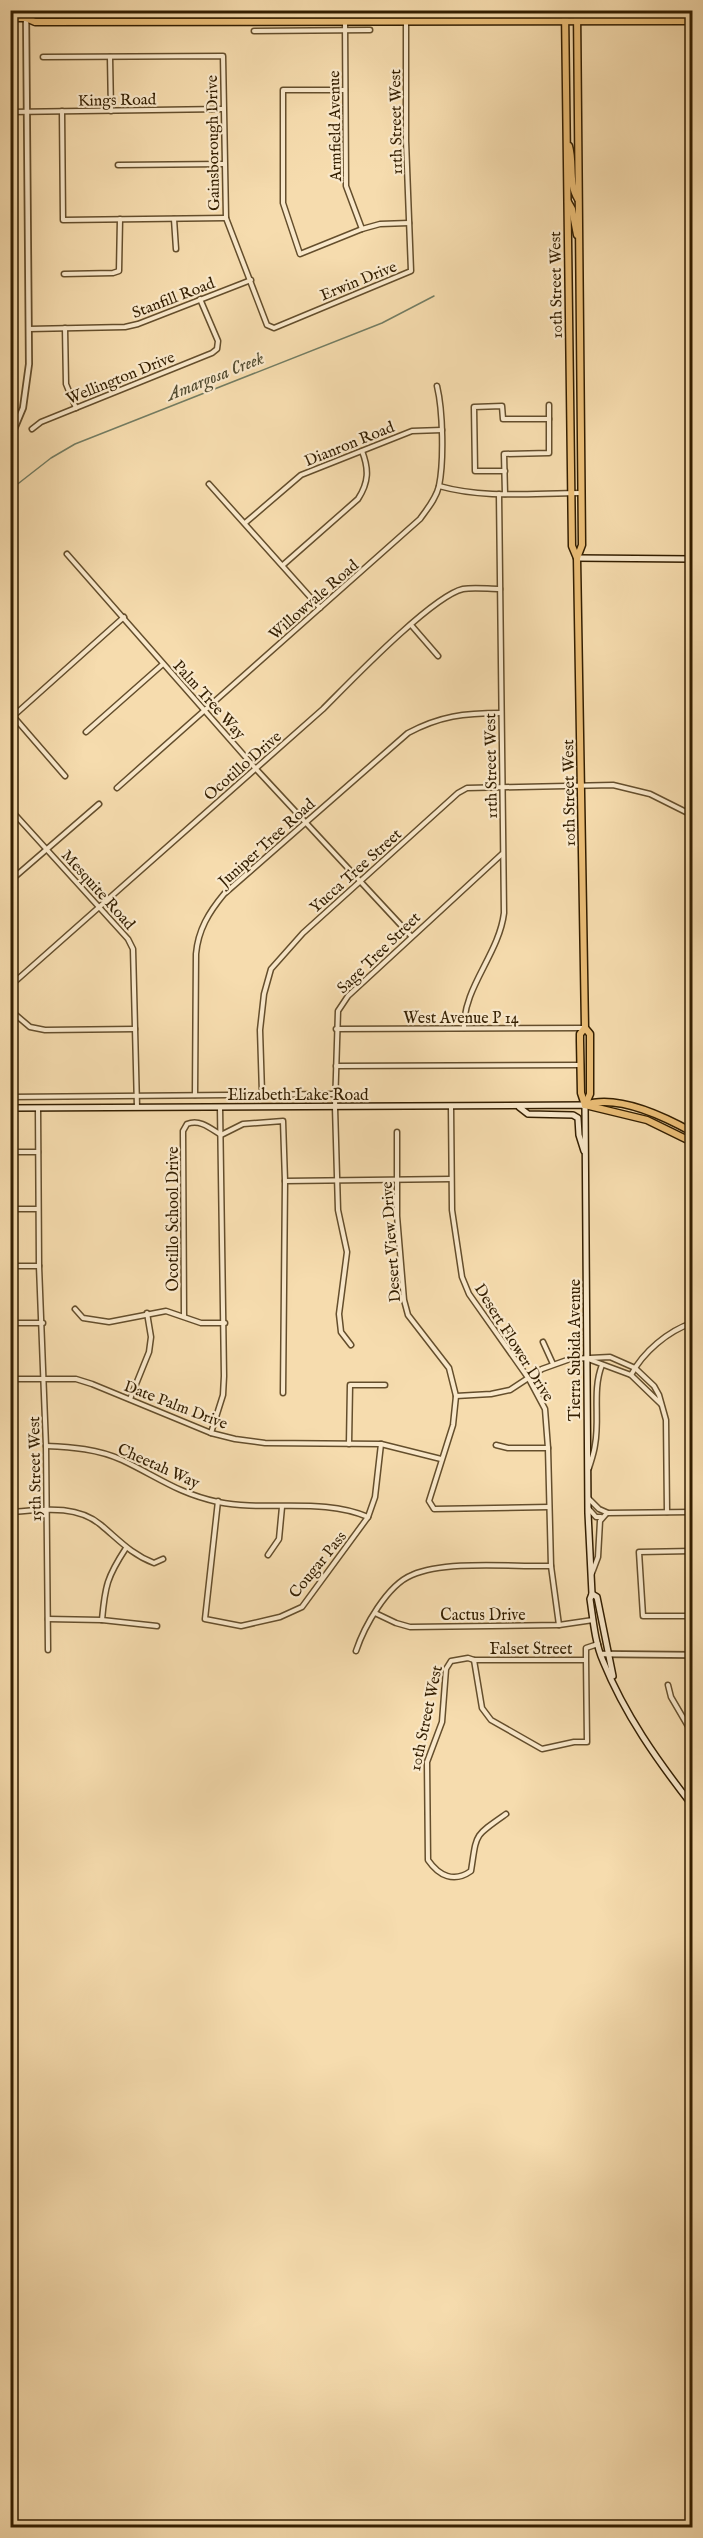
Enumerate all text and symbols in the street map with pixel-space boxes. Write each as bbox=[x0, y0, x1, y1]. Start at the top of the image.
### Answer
street label: 11th Street West bbox=[386, 69, 408, 175]
street label: Armfield Avenue bbox=[325, 70, 347, 183]
street label: Gainsborough Drive bbox=[203, 75, 225, 211]
street label: Kings Road bbox=[78, 90, 157, 112]
street label: 10th Street West bbox=[546, 231, 568, 339]
street label: Erwin Drive bbox=[317, 257, 400, 306]
street label: Stanfill Road bbox=[130, 274, 218, 324]
water label: Amargosa Creek bbox=[162, 347, 268, 408]
street label: Wellington Drive bbox=[64, 348, 178, 410]
street label: Dianron Road bbox=[302, 418, 398, 472]
street label: Willowvale Road bbox=[265, 556, 364, 645]
street label: Palm Tree Way bbox=[168, 657, 249, 744]
street label: 11th Street West bbox=[481, 713, 503, 819]
street label: Ocotillo Drive bbox=[200, 727, 286, 806]
street label: 10th Street West bbox=[559, 739, 581, 847]
street label: Juniper Tree Road bbox=[213, 795, 320, 893]
street label: Yucca Tree Street bbox=[306, 825, 407, 918]
street label: Mesquite Road bbox=[56, 846, 139, 935]
street label: Sage Tree Street bbox=[333, 908, 426, 998]
street label: West Avenue P 14 bbox=[403, 1009, 519, 1029]
street label: Elizabeth Lake Road bbox=[227, 1086, 369, 1106]
street label: Ocotillo School Drive bbox=[164, 1146, 184, 1292]
street label: Desert View Drive bbox=[378, 1181, 406, 1303]
street label: Tierra Subida Avenue bbox=[566, 1279, 586, 1421]
street label: Desert Flower Drive bbox=[469, 1280, 558, 1406]
street label: Date Palm Drive bbox=[121, 1377, 230, 1435]
street label: 15th Street West bbox=[25, 1416, 47, 1522]
street label: Cheetah Way bbox=[114, 1440, 203, 1494]
street label: Cougar Pass bbox=[285, 1527, 352, 1603]
street label: Cactus Drive bbox=[440, 1606, 526, 1626]
street label: Falset Street bbox=[490, 1640, 573, 1660]
street label: 10th Street West bbox=[406, 1663, 448, 1773]

